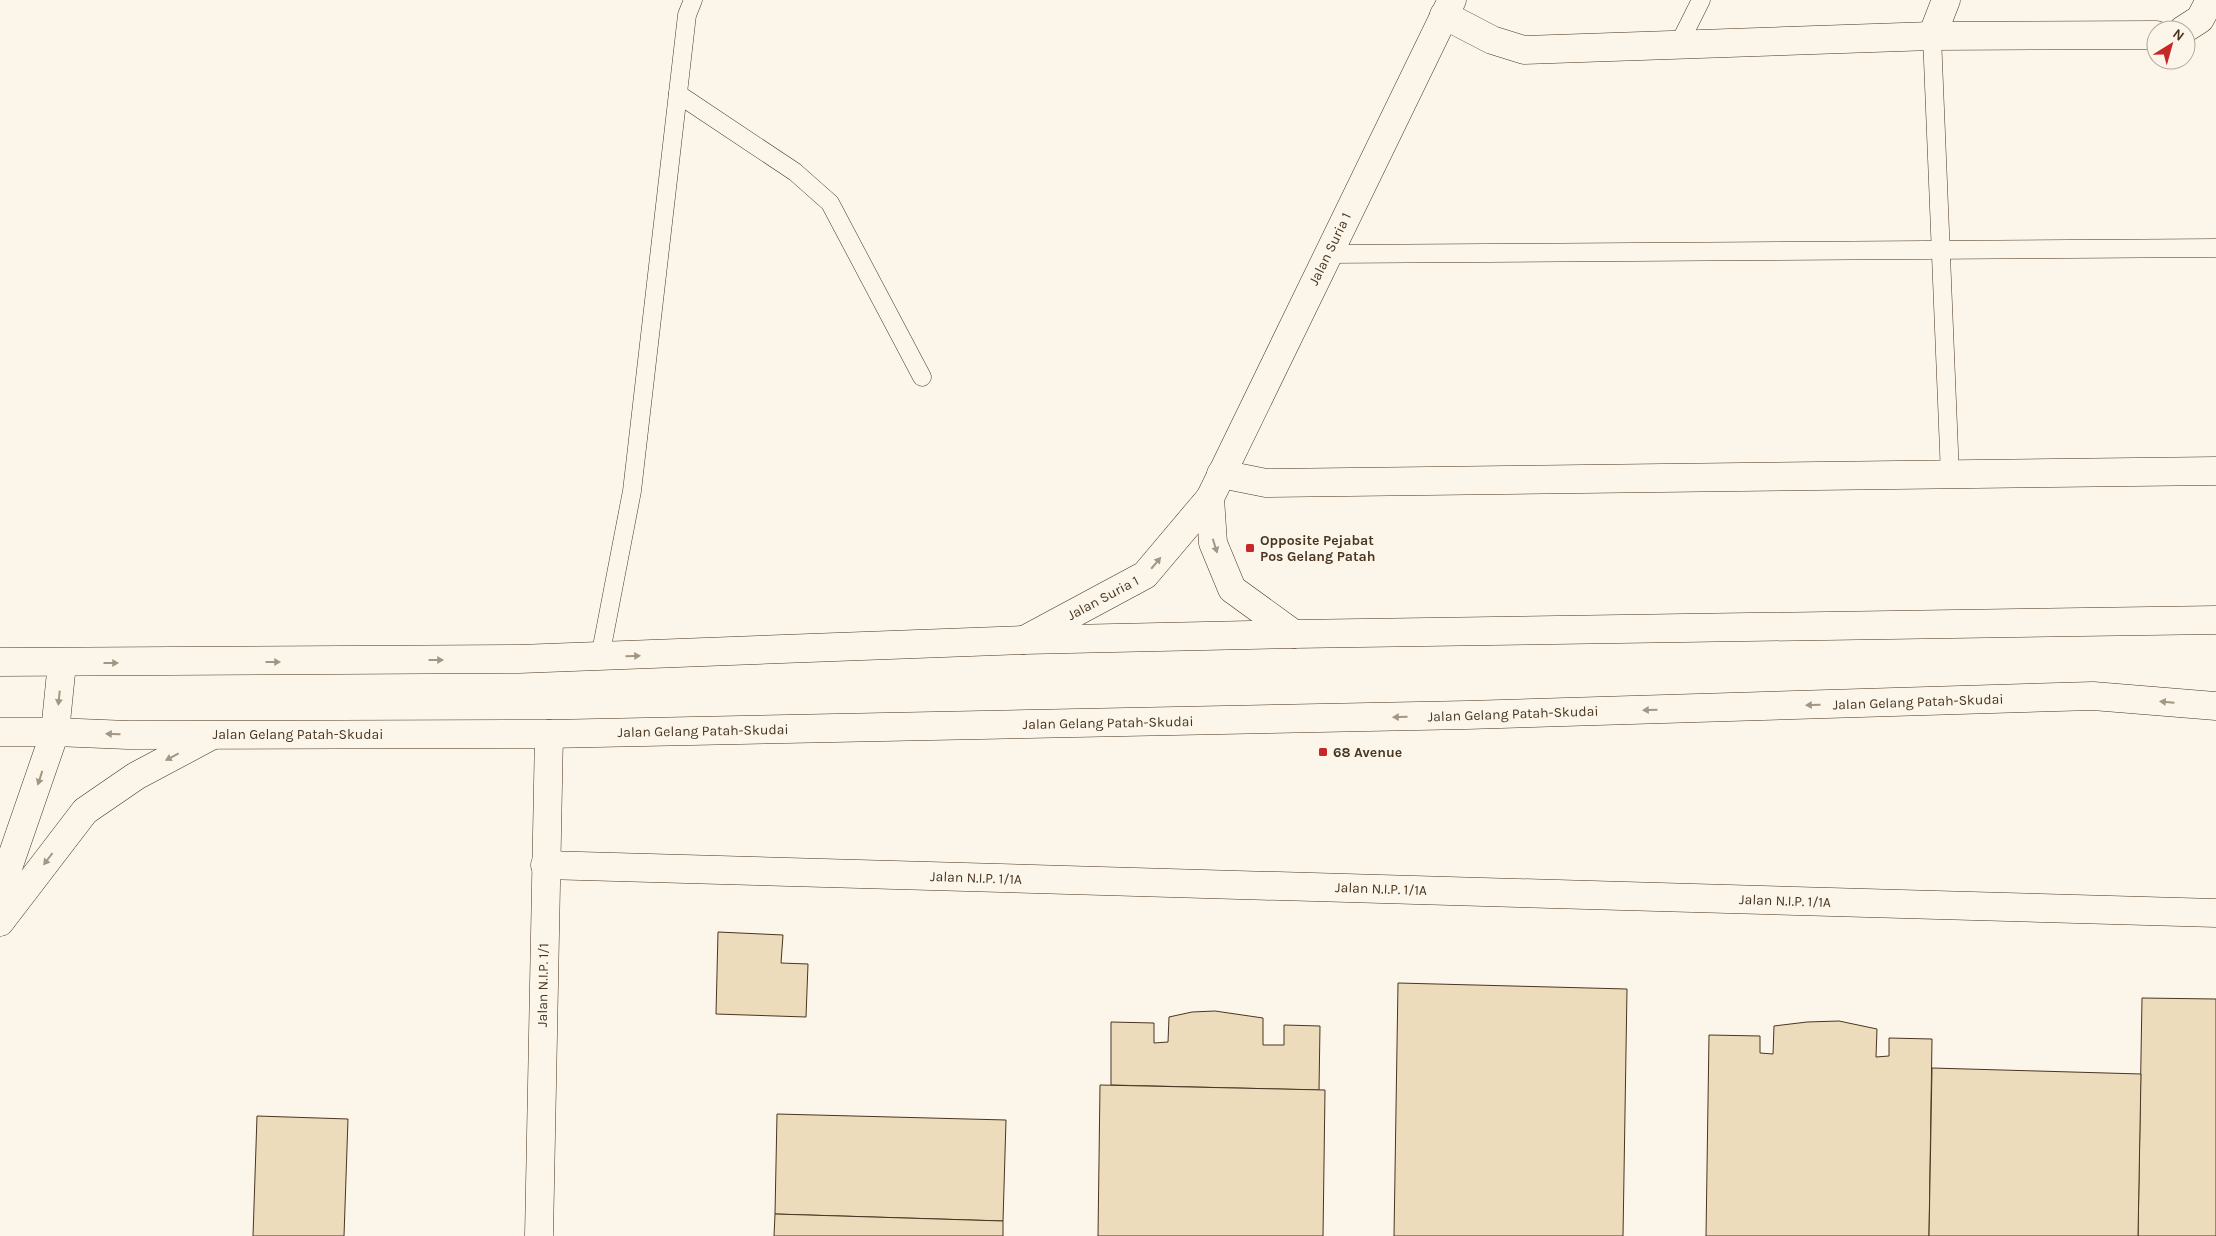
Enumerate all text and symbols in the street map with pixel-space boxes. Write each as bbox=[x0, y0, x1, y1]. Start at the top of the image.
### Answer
north arrow bbox=[2146, 20, 2196, 70]
text: N bbox=[2169, 25, 2188, 45]
street label: Jalan Suria 1 bbox=[1305, 210, 1355, 288]
place label: Opposite Pejabat Pos Gelang Patah bbox=[1260, 532, 1376, 565]
one-way arrow bbox=[1211, 539, 1219, 554]
marker: Opposite Pejabat Pos Gelang Patah bbox=[1244, 542, 1256, 554]
one-way arrow bbox=[1150, 556, 1161, 569]
street label: Jalan Suria 1 bbox=[1064, 572, 1142, 624]
one-way arrow bbox=[626, 652, 642, 660]
one-way arrow bbox=[428, 656, 444, 664]
one-way arrow bbox=[266, 657, 282, 665]
one-way arrow bbox=[103, 659, 119, 667]
one-way arrow bbox=[55, 690, 63, 706]
street label: Jalan Gelang Patah-Skudai bbox=[1832, 691, 2004, 713]
one-way arrow bbox=[2159, 698, 2175, 706]
one-way arrow bbox=[1805, 701, 1821, 709]
street label: Jalan Gelang Patah-Skudai bbox=[1427, 703, 1599, 725]
one-way arrow bbox=[1642, 706, 1658, 714]
street label: Jalan Gelang Patah-Skudai bbox=[1022, 713, 1194, 733]
one-way arrow bbox=[1392, 713, 1408, 721]
street label: Jalan Gelang Patah-Skudai bbox=[617, 721, 789, 741]
street label: Jalan Gelang Patah-Skudai bbox=[212, 726, 384, 743]
one-way arrow bbox=[105, 730, 121, 738]
place label: 68 Avenue bbox=[1333, 744, 1402, 761]
marker: 68 Avenue bbox=[1317, 746, 1329, 758]
one-way arrow bbox=[164, 753, 179, 761]
one-way arrow bbox=[36, 771, 44, 786]
one-way arrow bbox=[43, 852, 54, 865]
street label: Jalan N.I.P. 1/1A bbox=[930, 868, 1022, 888]
street label: Jalan N.I.P. 1/1A bbox=[1335, 879, 1427, 899]
street label: Jalan N.I.P. 1/1A bbox=[1739, 891, 1831, 911]
street label: Jalan N.I.P. 1/1 bbox=[534, 943, 552, 1027]

